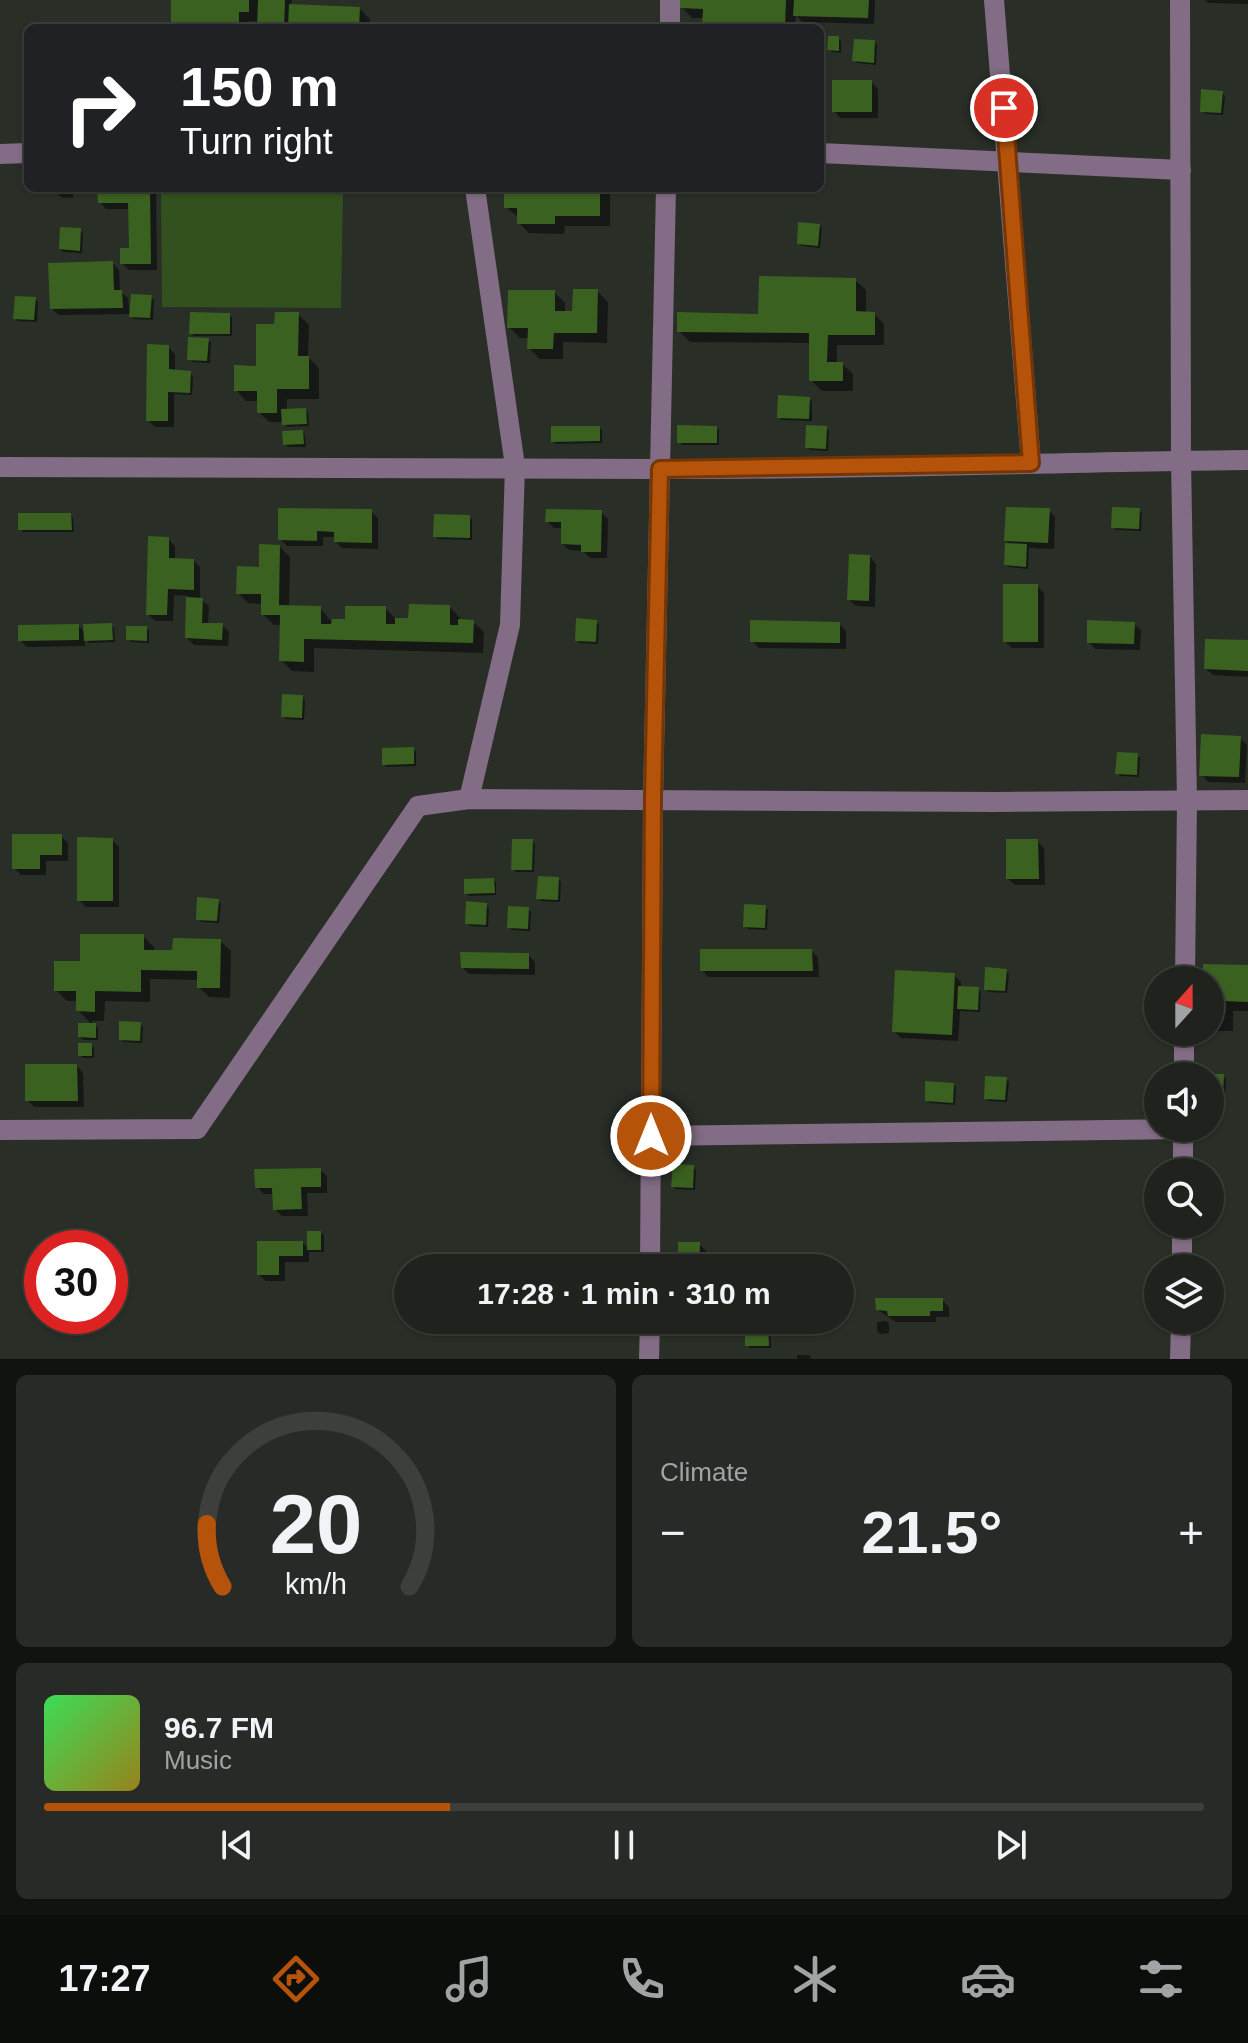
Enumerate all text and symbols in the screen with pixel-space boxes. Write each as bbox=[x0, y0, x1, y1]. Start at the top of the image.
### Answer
text: 150 m bbox=[180, 55, 339, 118]
icon: right bbox=[48, 56, 152, 160]
pin bbox=[970, 74, 1038, 142]
icon: arrive bbox=[982, 86, 1026, 130]
text: Turn right bbox=[180, 121, 333, 162]
north arrow bbox=[1144, 966, 1224, 1046]
map controls bbox=[1144, 966, 1224, 1334]
button: sound bbox=[1144, 1062, 1224, 1142]
position arrow bbox=[609, 1094, 693, 1178]
button: search bbox=[1144, 1158, 1224, 1238]
speed limit sign: 30 bbox=[24, 1230, 128, 1334]
button: layers bbox=[1144, 1254, 1224, 1334]
text: 17:28 · 1 min · 310 m bbox=[477, 1277, 771, 1310]
text: Climate bbox=[660, 1457, 748, 1487]
text: 20 bbox=[270, 1478, 362, 1571]
text: 21.5° bbox=[862, 1499, 1002, 1566]
text: − bbox=[660, 1508, 686, 1557]
text: + bbox=[1178, 1508, 1204, 1557]
text: km/h bbox=[285, 1568, 347, 1600]
text: 96.7 FM bbox=[164, 1711, 274, 1744]
text: Music bbox=[164, 1745, 232, 1775]
icon: previous bbox=[215, 1823, 259, 1867]
icon: pause bbox=[602, 1823, 646, 1867]
icon: next bbox=[989, 1823, 1033, 1867]
icon: directions bbox=[268, 1951, 324, 2007]
icon: music bbox=[441, 1951, 497, 2007]
icon: phone bbox=[614, 1951, 670, 2007]
icon: climate bbox=[787, 1951, 843, 2007]
icon: car bbox=[960, 1951, 1016, 2007]
icon: filters bbox=[1133, 1951, 1189, 2007]
text: 17:27 bbox=[59, 1958, 151, 1999]

